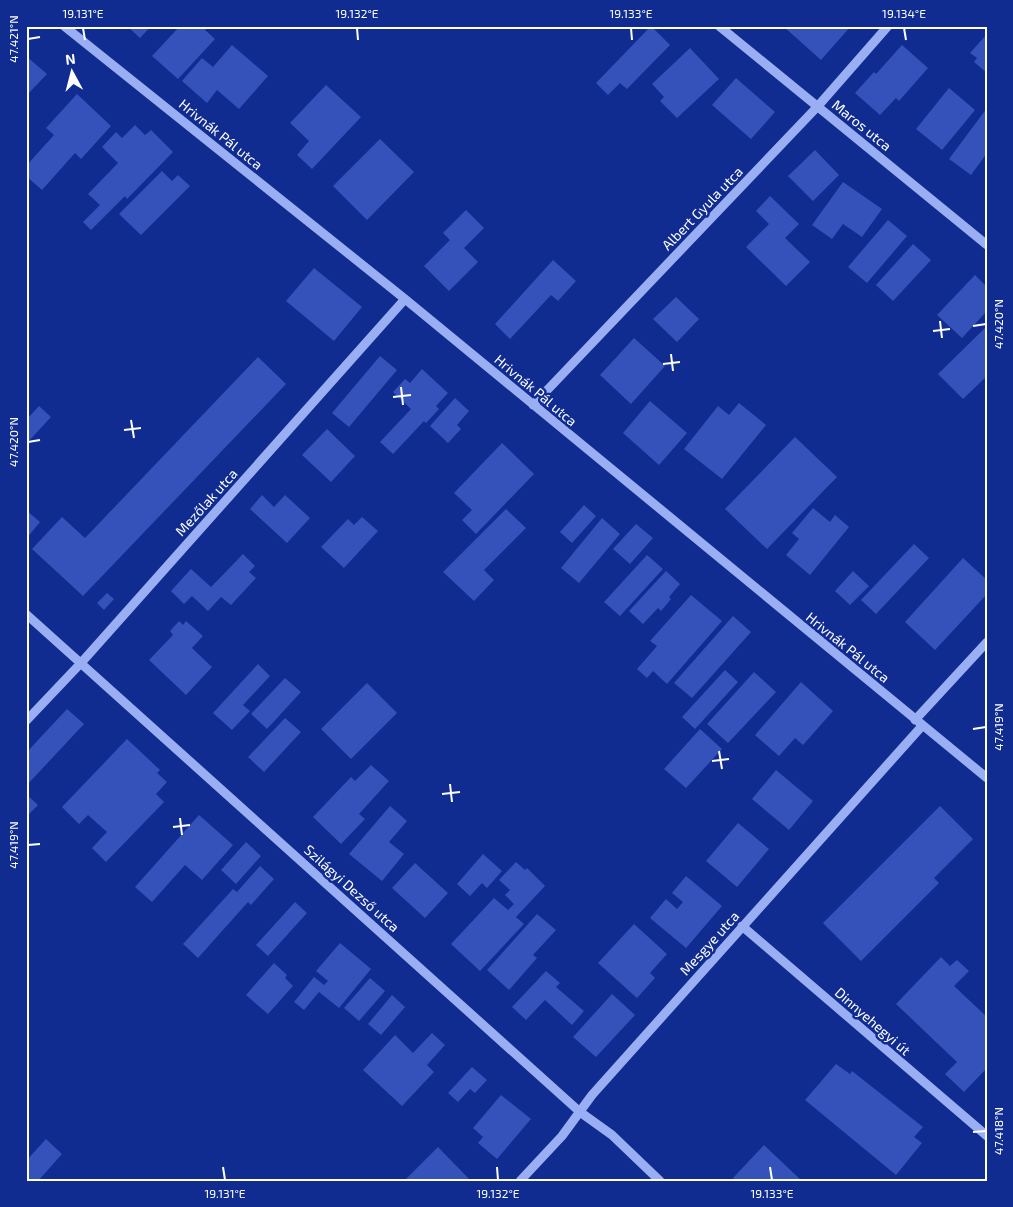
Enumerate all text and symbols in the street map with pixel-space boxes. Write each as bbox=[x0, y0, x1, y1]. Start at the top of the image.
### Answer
text: 19.131°E bbox=[62, 6, 104, 20]
text: 19.132°E bbox=[335, 6, 379, 20]
text: 19.133°E bbox=[609, 6, 653, 20]
text: 19.134°E bbox=[882, 6, 926, 20]
text: 47.421°N bbox=[6, 15, 20, 63]
north arrow bbox=[48, 48, 98, 98]
text: N bbox=[64, 50, 76, 68]
street label: Hrivnák Pál utca bbox=[176, 95, 266, 173]
street label: Maros utca bbox=[829, 96, 895, 154]
street label: Albert Gyula utca bbox=[658, 163, 746, 253]
text: 47.420°N bbox=[991, 299, 1005, 349]
street label: Hrivnák Pál utca bbox=[491, 351, 581, 429]
text: 47.420°N bbox=[6, 417, 20, 467]
street label: Mezőlak utca bbox=[171, 465, 241, 539]
street label: Hrivnák Pál utca bbox=[803, 608, 893, 686]
text: 47.419°N bbox=[991, 703, 1005, 751]
text: 47.419°N bbox=[6, 821, 20, 869]
street label: Szilágyi Dezső utca bbox=[301, 841, 403, 935]
street label: Mesgye utca bbox=[676, 907, 742, 979]
street label: Dinnyehegyi út bbox=[832, 984, 914, 1058]
text: 47.418°N bbox=[991, 1107, 1005, 1155]
text: 19.131°E bbox=[204, 1186, 246, 1200]
text: 19.132°E bbox=[476, 1186, 520, 1200]
text: 19.133°E bbox=[750, 1186, 794, 1200]

